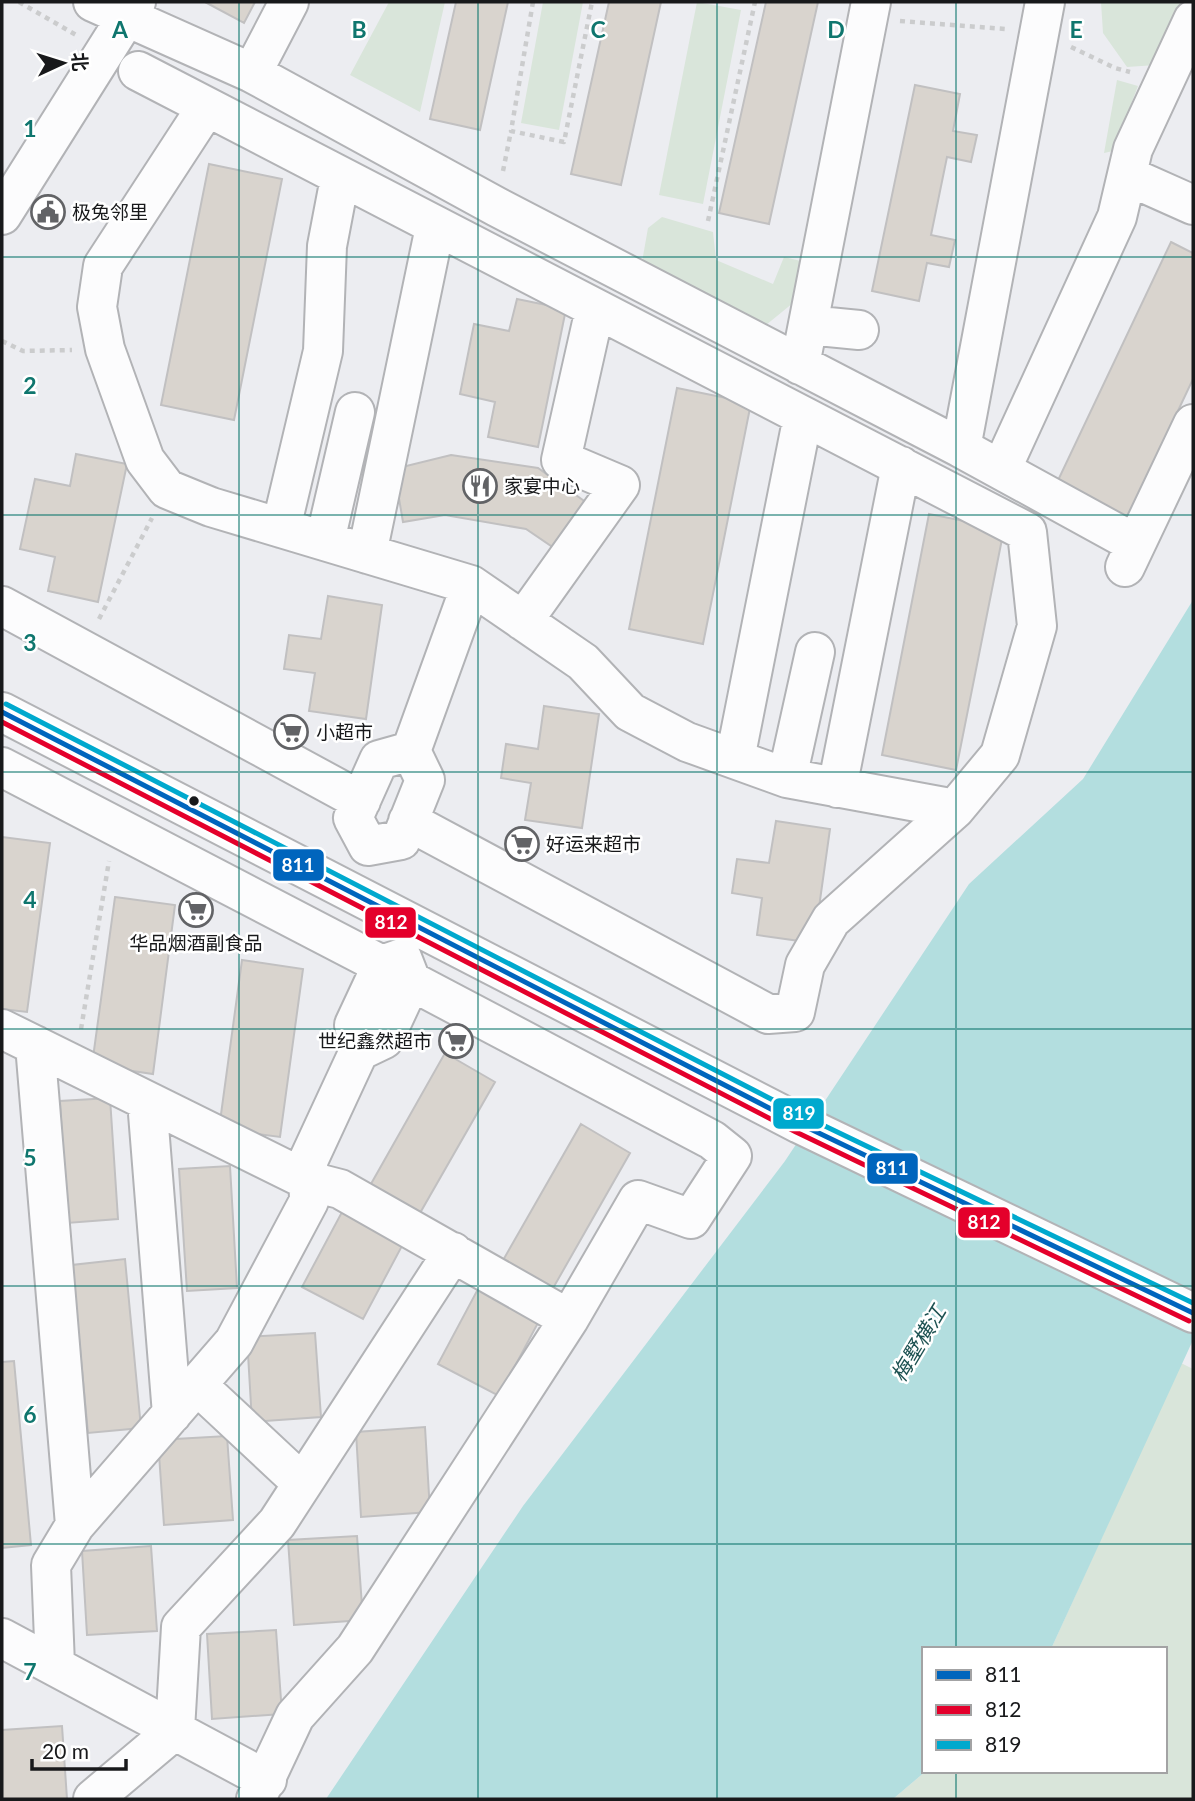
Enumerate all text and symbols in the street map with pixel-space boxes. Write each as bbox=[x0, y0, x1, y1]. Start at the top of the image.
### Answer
text: A bbox=[111, 15, 129, 43]
text: B bbox=[351, 15, 367, 43]
text: C bbox=[590, 15, 606, 43]
text: D bbox=[827, 15, 845, 43]
text: E bbox=[1069, 15, 1083, 43]
north arrow bbox=[28, 28, 98, 98]
text: 北 bbox=[68, 51, 93, 72]
text: 1 bbox=[23, 114, 37, 142]
public building icon: 极兔邻里 bbox=[29, 193, 67, 231]
place label: 极兔邻里 bbox=[72, 200, 148, 223]
text: 2 bbox=[23, 371, 37, 399]
restaurant icon: 家宴中心 bbox=[461, 467, 499, 505]
place label: 家宴中心 bbox=[504, 474, 580, 497]
text: 3 bbox=[23, 628, 37, 656]
supermarket icon: 小超市 bbox=[272, 713, 310, 751]
place label: 小超市 bbox=[316, 720, 373, 743]
unlabelled marker bbox=[187, 794, 201, 808]
supermarket icon: 好运来超市 bbox=[503, 825, 541, 863]
place label: 好运来超市 bbox=[546, 832, 641, 855]
line badge: 811 bbox=[272, 848, 325, 882]
text: 811 bbox=[281, 853, 315, 876]
text: 4 bbox=[23, 885, 37, 913]
supermarket icon: 华品烟酒副食品 bbox=[177, 891, 215, 929]
line badge: 812 bbox=[364, 906, 417, 939]
text: 812 bbox=[374, 910, 408, 933]
place label: 华品烟酒副食品 bbox=[129, 931, 263, 954]
supermarket icon: 世纪鑫然超市 bbox=[437, 1022, 475, 1060]
place label: 世纪鑫然超市 bbox=[318, 1029, 432, 1052]
line badge: 819 bbox=[772, 1097, 825, 1130]
text: 819 bbox=[782, 1101, 816, 1124]
text: 5 bbox=[23, 1143, 37, 1171]
line badge: 811 bbox=[866, 1152, 919, 1185]
text: 811 bbox=[875, 1156, 909, 1179]
line badge: 812 bbox=[957, 1206, 1011, 1239]
text: 812 bbox=[967, 1210, 1001, 1233]
water label: 梅墅横江 bbox=[885, 1299, 951, 1386]
text: 6 bbox=[23, 1400, 37, 1428]
legend bbox=[922, 1647, 1167, 1773]
text: 7 bbox=[23, 1657, 37, 1685]
text: 811 bbox=[985, 1661, 1022, 1686]
text: 812 bbox=[985, 1696, 1022, 1721]
scale bar bbox=[32, 1728, 126, 1772]
text: 819 bbox=[985, 1731, 1022, 1756]
text: 20 m bbox=[42, 1738, 89, 1763]

